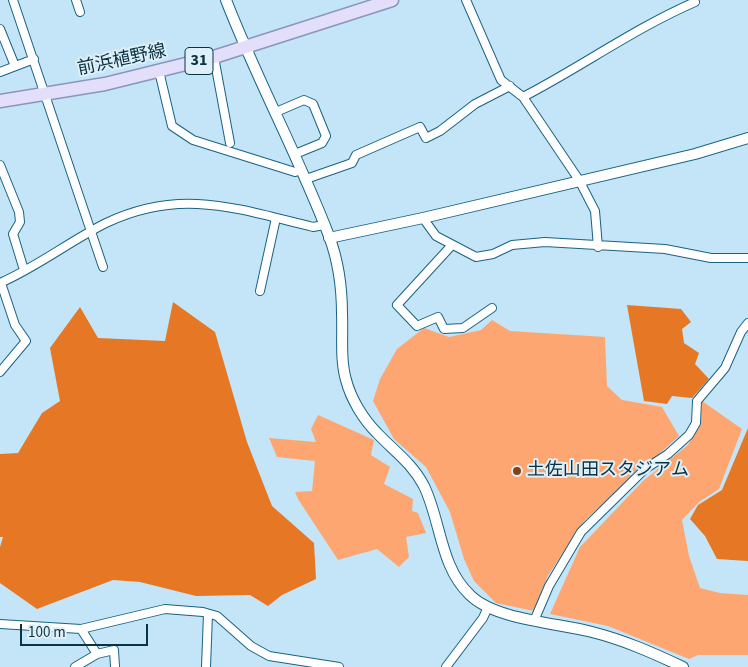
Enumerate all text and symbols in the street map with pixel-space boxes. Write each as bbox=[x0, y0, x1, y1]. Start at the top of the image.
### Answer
street label: 前浜植野線 bbox=[76, 41, 168, 81]
road number: 31 bbox=[185, 48, 213, 74]
place label: 土佐山田スタジアム bbox=[527, 460, 689, 482]
marker: 土佐山田スタジアム bbox=[511, 465, 523, 477]
scale bar bbox=[22, 614, 150, 646]
text: 100 m bbox=[28, 622, 66, 643]

